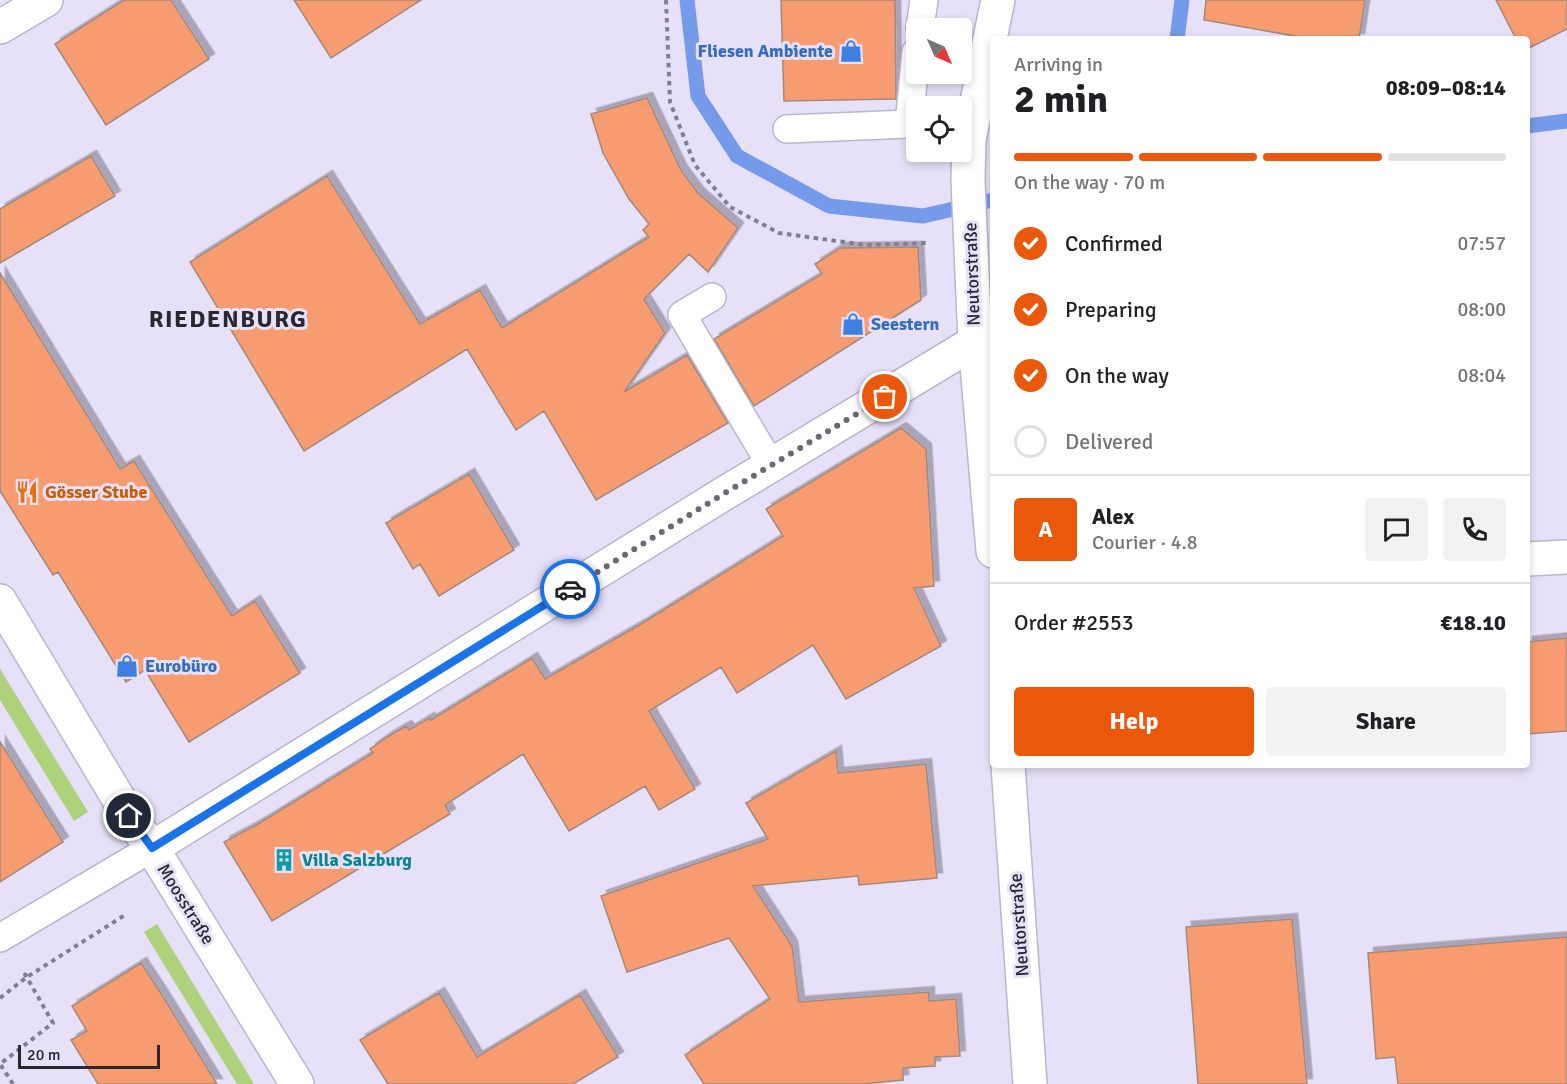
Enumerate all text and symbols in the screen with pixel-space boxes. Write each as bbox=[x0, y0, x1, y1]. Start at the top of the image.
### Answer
north arrow bbox=[906, 18, 972, 84]
map controls bbox=[906, 18, 972, 162]
shop icon: Fliesen Ambiente bbox=[838, 38, 864, 64]
place label: Fliesen Ambiente bbox=[698, 40, 833, 62]
text: Arriving in bbox=[1014, 52, 1103, 77]
text: 08:09–08:14 bbox=[1386, 74, 1506, 101]
text: 2 min bbox=[1014, 75, 1108, 123]
button: locate bbox=[906, 96, 972, 162]
text: On the way · 70 m bbox=[1014, 170, 1165, 195]
street label: Neutorstraße bbox=[959, 222, 985, 326]
icon: check bbox=[1014, 227, 1047, 260]
text: Confirmed bbox=[1065, 230, 1163, 257]
text: 07:57 bbox=[1457, 231, 1506, 256]
icon: check bbox=[1014, 293, 1047, 326]
text: Preparing bbox=[1065, 296, 1157, 323]
text: 08:00 bbox=[1457, 297, 1506, 322]
district label: RIEDENBURG bbox=[149, 304, 307, 334]
shop icon: Seestern bbox=[840, 311, 866, 337]
place label: Seestern bbox=[871, 313, 940, 335]
icon: check bbox=[1014, 359, 1047, 392]
text: On the way bbox=[1065, 362, 1169, 389]
text: 08:04 bbox=[1457, 363, 1506, 388]
pin bbox=[859, 371, 910, 422]
icon: bag bbox=[868, 380, 901, 413]
text: Delivered bbox=[1065, 428, 1153, 455]
restaurant icon: Gösser Stube bbox=[14, 479, 40, 505]
place label: Gösser Stube bbox=[45, 481, 147, 503]
button: chat bbox=[1365, 498, 1428, 561]
button: phone bbox=[1443, 498, 1506, 561]
text: Alex bbox=[1092, 503, 1134, 530]
text: A bbox=[1038, 516, 1053, 543]
text: Courier · 4.8 bbox=[1092, 530, 1198, 555]
courier bbox=[540, 559, 600, 619]
icon: car bbox=[554, 573, 587, 606]
text: Order #2553 bbox=[1014, 609, 1134, 636]
text: €18.10 bbox=[1440, 609, 1506, 636]
shop icon: Eurobüro bbox=[114, 653, 140, 679]
place label: Eurobüro bbox=[145, 655, 217, 677]
button: Help bbox=[1014, 687, 1254, 756]
button: Share bbox=[1266, 687, 1506, 756]
pin bbox=[103, 790, 154, 841]
icon: home bbox=[112, 799, 145, 832]
building icon: Villa Salzburg bbox=[271, 847, 297, 873]
place label: Villa Salzburg bbox=[302, 849, 412, 871]
street label: Moosstraße bbox=[152, 859, 220, 949]
street label: Neutorstraße bbox=[1004, 873, 1034, 977]
scale bar bbox=[18, 1042, 160, 1070]
text: 20 m bbox=[27, 1045, 61, 1065]

